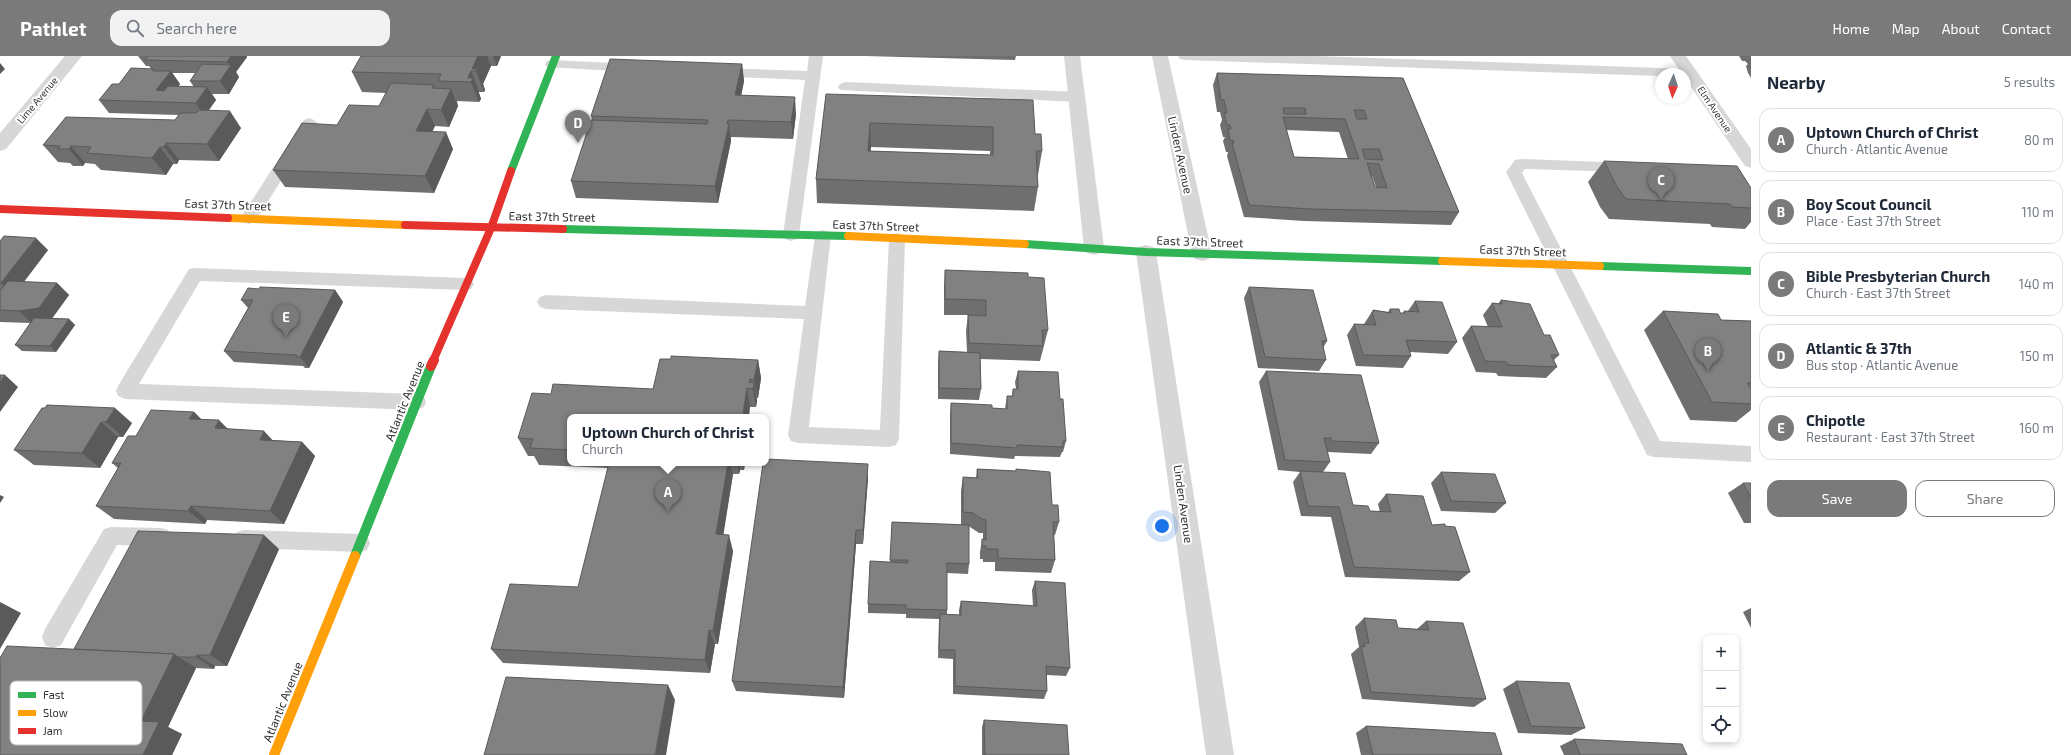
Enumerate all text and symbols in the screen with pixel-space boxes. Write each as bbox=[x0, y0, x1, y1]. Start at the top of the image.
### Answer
search box bbox=[110, 10, 390, 46]
text: Pathlet bbox=[20, 17, 86, 40]
icon: search bbox=[124, 17, 146, 39]
text: Search here bbox=[156, 19, 237, 37]
text: Home bbox=[1833, 20, 1870, 37]
text: Map bbox=[1892, 20, 1920, 37]
text: About bbox=[1942, 20, 1980, 37]
text: Contact bbox=[2002, 20, 2051, 37]
north arrow bbox=[1655, 68, 1691, 104]
text: Nearby bbox=[1767, 72, 1825, 92]
street label: Lime Avenue bbox=[14, 74, 60, 126]
text: 5 results bbox=[2004, 74, 2055, 90]
street label: Elm Avenue bbox=[1695, 84, 1735, 134]
pin: D bbox=[565, 110, 591, 143]
street label: Linden Avenue bbox=[1166, 115, 1196, 195]
text: Uptown Church of Christ bbox=[1806, 123, 1978, 141]
text: A bbox=[1777, 132, 1785, 148]
text: 80 m bbox=[2024, 132, 2054, 148]
text: Church · Atlantic Avenue bbox=[1806, 141, 1948, 157]
pin: C bbox=[1648, 167, 1674, 200]
street label: East 37th Street bbox=[184, 195, 272, 213]
text: Boy Scout Council bbox=[1806, 195, 1931, 213]
text: B bbox=[1777, 204, 1785, 220]
text: 110 m bbox=[2022, 204, 2054, 220]
street label: East 37th Street bbox=[508, 208, 596, 224]
text: Place · East 37th Street bbox=[1806, 213, 1941, 229]
street label: East 37th Street bbox=[832, 216, 920, 234]
street label: East 37th Street bbox=[1156, 232, 1244, 250]
street label: East 37th Street bbox=[1479, 241, 1567, 259]
text: Bible Presbyterian Church bbox=[1806, 267, 1990, 285]
text: C bbox=[1777, 276, 1785, 292]
text: 140 m bbox=[2019, 276, 2054, 292]
text: Church · East 37th Street bbox=[1806, 285, 1950, 301]
pin: E bbox=[273, 304, 299, 337]
pin: B bbox=[1695, 338, 1721, 371]
text: Atlantic & 37th bbox=[1806, 339, 1912, 357]
text: D bbox=[1777, 348, 1785, 364]
text: 150 m bbox=[2020, 348, 2054, 364]
text: Bus stop · Atlantic Avenue bbox=[1806, 357, 1958, 373]
street label: Atlantic Avenue bbox=[382, 359, 426, 443]
text: Chipotle bbox=[1806, 411, 1865, 429]
popup bbox=[567, 414, 769, 466]
text: E bbox=[1777, 420, 1785, 436]
text: 160 m bbox=[2019, 420, 2054, 436]
text: Uptown Church of Christ bbox=[582, 423, 754, 441]
text: Restaurant · East 37th Street bbox=[1806, 429, 1975, 445]
text: Church bbox=[582, 441, 623, 457]
street label: Linden Avenue bbox=[1172, 464, 1196, 544]
pin: A bbox=[655, 479, 681, 512]
button: Save bbox=[1767, 480, 1907, 517]
button: Share bbox=[1915, 480, 2055, 517]
your location bbox=[1152, 516, 1172, 536]
map controls bbox=[1703, 635, 1739, 743]
button: + bbox=[1703, 635, 1739, 671]
street label: Atlantic Avenue bbox=[260, 660, 304, 744]
button: − bbox=[1703, 671, 1739, 707]
legend bbox=[10, 681, 142, 745]
text: Fast bbox=[43, 688, 65, 701]
text: Slow bbox=[43, 706, 68, 719]
button: locate bbox=[1703, 707, 1739, 743]
text: Jam bbox=[43, 724, 62, 737]

